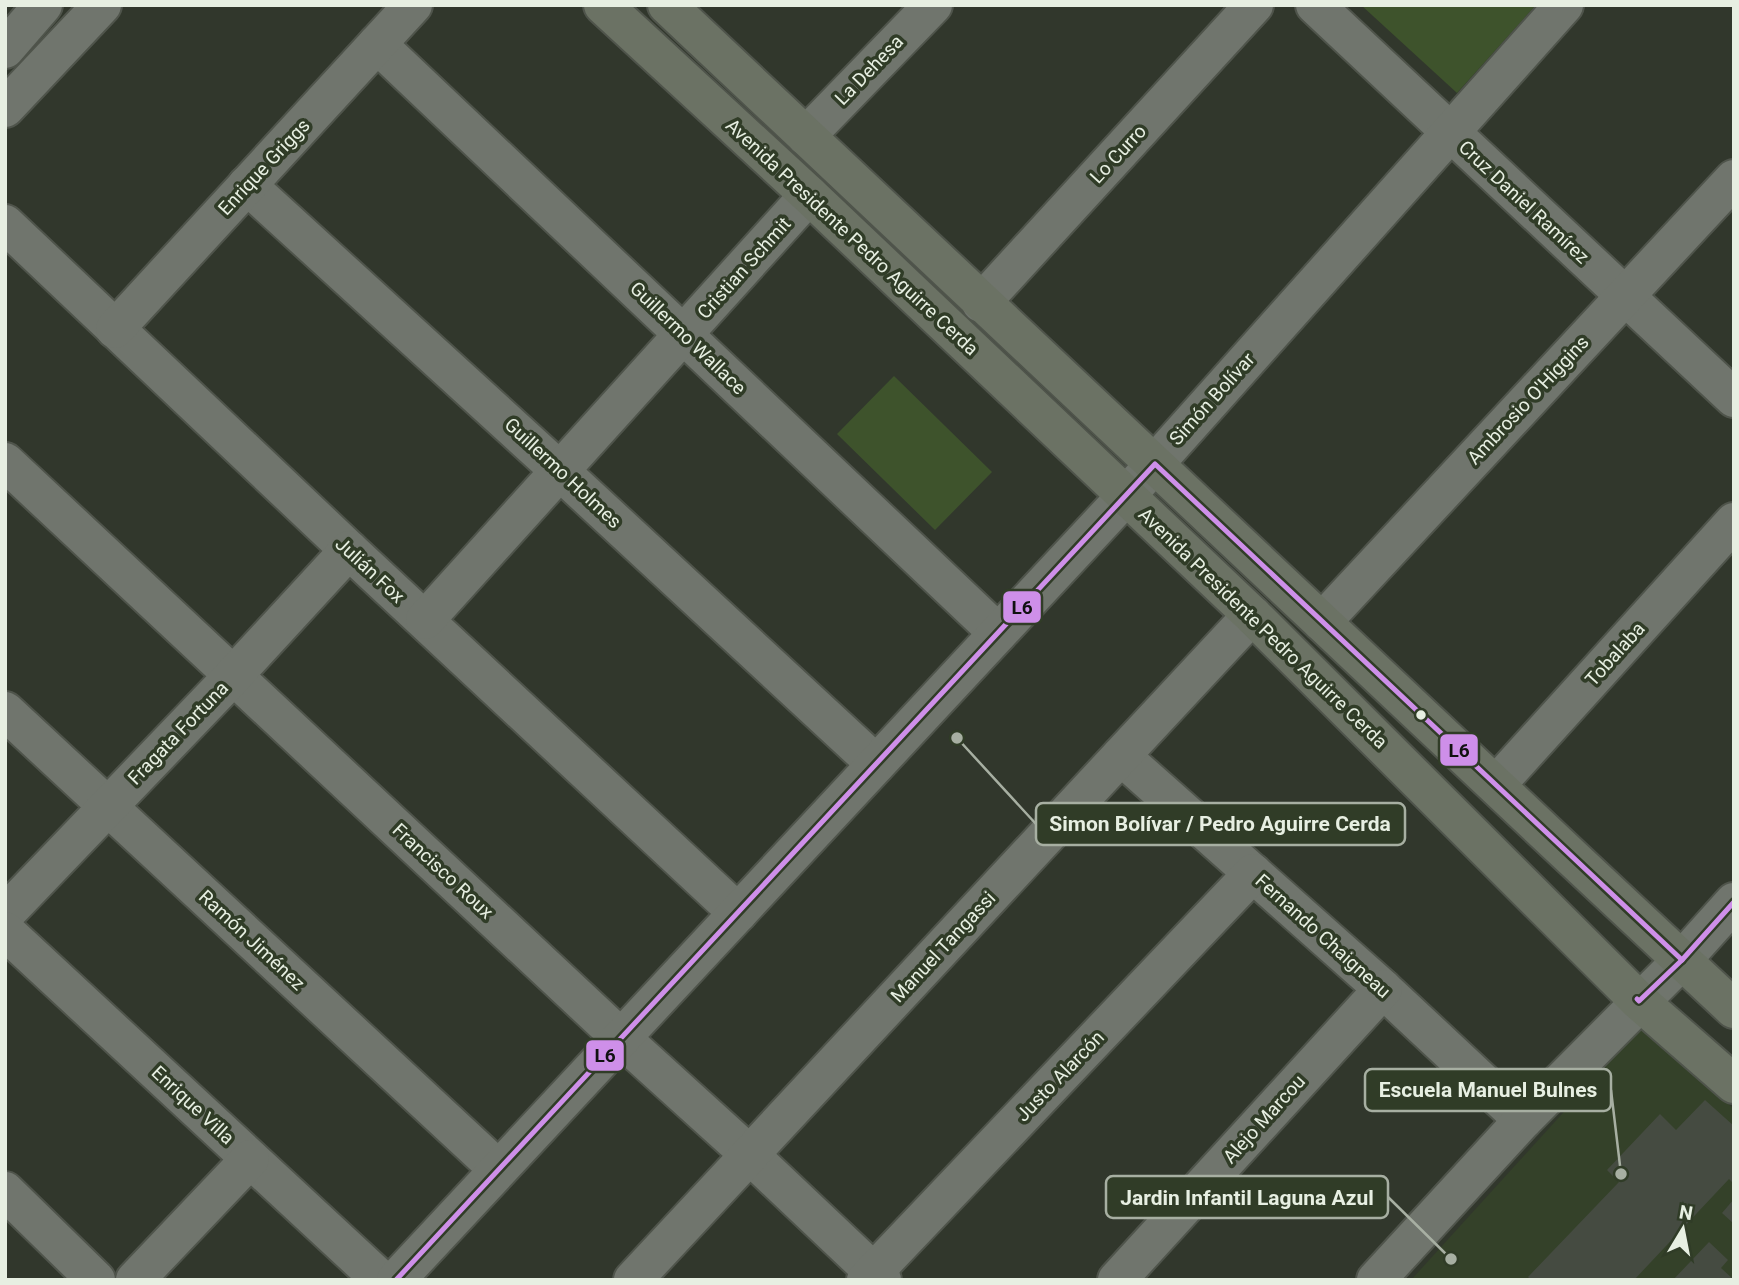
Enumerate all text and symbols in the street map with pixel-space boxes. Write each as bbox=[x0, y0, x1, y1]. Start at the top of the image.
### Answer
street label: La Dehesa bbox=[830, 30, 908, 110]
street label: Enrique Griggs bbox=[213, 114, 315, 220]
street label: Avenida Presidente Pedro Aguirre Cerda bbox=[721, 114, 983, 360]
street label: Lo Curro bbox=[1085, 120, 1151, 188]
street label: Cruz Daniel Ramírez bbox=[1454, 136, 1594, 268]
street label: Cristian Schmit bbox=[692, 212, 796, 324]
street label: Guillermo Wallace bbox=[625, 277, 751, 399]
street label: Ambrosio O'Higgins bbox=[1462, 331, 1594, 469]
street label: Simón Bolívar bbox=[1164, 348, 1260, 450]
street label: Guillermo Holmes bbox=[500, 413, 626, 533]
street label: Avenida Presidente Pedro Aguirre Cerda bbox=[1134, 503, 1392, 753]
street label: Julián Fox bbox=[331, 532, 410, 608]
line badge: L6 bbox=[1002, 590, 1042, 624]
text: L6 bbox=[1011, 596, 1033, 619]
street label: Tobalaba bbox=[1580, 617, 1650, 691]
street label: Fragata Fortuna bbox=[123, 677, 233, 789]
unlabelled marker bbox=[1414, 708, 1428, 722]
line badge: L6 bbox=[1439, 733, 1479, 767]
text: L6 bbox=[1448, 739, 1470, 762]
callout: Simon Bolívar / Pedro Aguirre Cerda bbox=[1036, 803, 1405, 845]
text: Simon Bolívar / Pedro Aguirre Cerda bbox=[1049, 812, 1391, 836]
street label: Francisco Roux bbox=[388, 818, 499, 924]
street label: Fernando Chaigneau bbox=[1251, 869, 1395, 1003]
street label: Ramón Jiménez bbox=[194, 885, 310, 995]
street label: Manuel Tangassi bbox=[886, 887, 1000, 1007]
street label: Justo Alarcón bbox=[1011, 1026, 1109, 1126]
line badge: L6 bbox=[585, 1039, 625, 1072]
text: L6 bbox=[594, 1044, 616, 1067]
street label: Enrique Villa bbox=[147, 1061, 239, 1149]
callout: Escuela Manuel Bulnes bbox=[1365, 1069, 1611, 1111]
street label: Alejo Marcou bbox=[1218, 1070, 1310, 1168]
text: Escuela Manuel Bulnes bbox=[1379, 1078, 1597, 1102]
callout: Jardin Infantil Laguna Azul bbox=[1106, 1176, 1388, 1218]
text: Jardin Infantil Laguna Azul bbox=[1120, 1186, 1374, 1210]
north arrow bbox=[1648, 1194, 1718, 1264]
text: N bbox=[1677, 1200, 1694, 1225]

